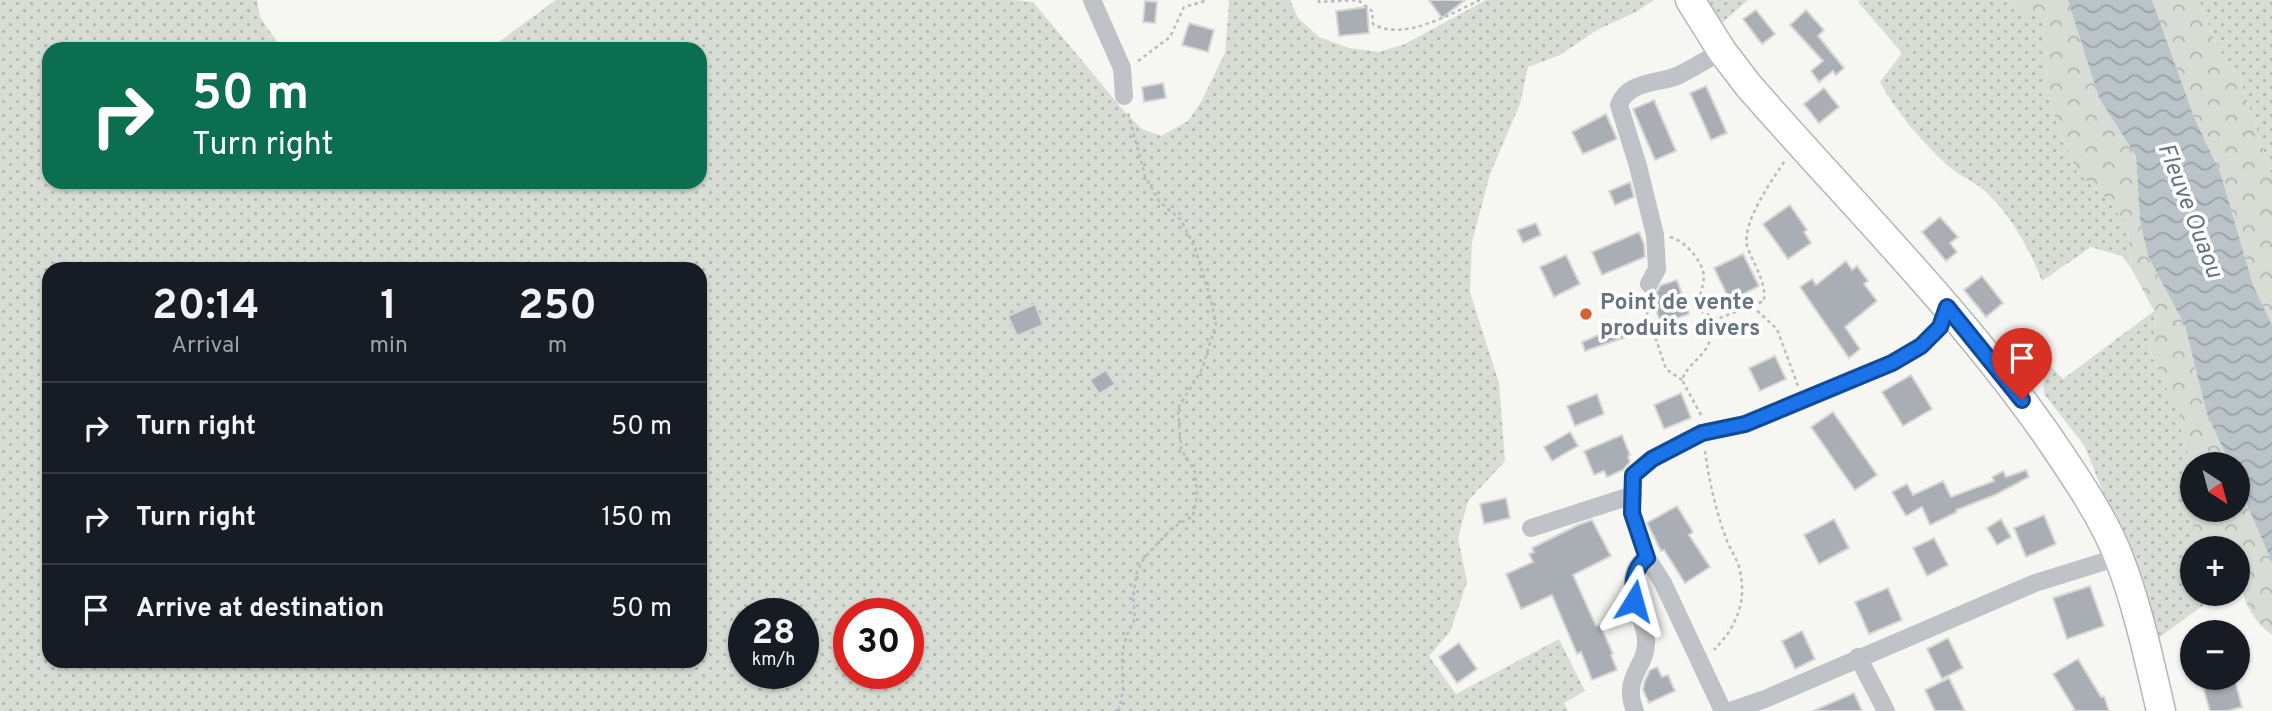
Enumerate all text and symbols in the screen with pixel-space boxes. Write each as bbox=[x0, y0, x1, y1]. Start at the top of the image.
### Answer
text: 50 m bbox=[192, 65, 309, 127]
icon: right bbox=[77, 70, 168, 161]
text: Turn right bbox=[192, 126, 334, 166]
water label: Fleuve Ouaou bbox=[2150, 139, 2229, 283]
text: 20:14 bbox=[152, 281, 259, 334]
text: 1 bbox=[380, 281, 397, 334]
text: 250 bbox=[518, 281, 597, 334]
place label: Point de vente produits divers bbox=[1600, 289, 1760, 344]
marker: Point de vente produits divers bbox=[1578, 306, 1594, 322]
pin bbox=[1992, 328, 2052, 400]
text: Arrival bbox=[172, 332, 240, 361]
text: min bbox=[370, 332, 408, 361]
text: m bbox=[548, 332, 567, 361]
icon: arrive bbox=[2003, 339, 2041, 377]
icon: right bbox=[77, 409, 115, 447]
text: Turn right bbox=[136, 411, 256, 444]
text: 50 m bbox=[611, 411, 672, 444]
north arrow bbox=[2180, 452, 2250, 522]
map controls bbox=[2180, 452, 2250, 690]
icon: right bbox=[77, 500, 115, 538]
text: Turn right bbox=[136, 502, 256, 535]
text: 150 m bbox=[601, 502, 672, 535]
button: + bbox=[2180, 536, 2250, 606]
position arrow bbox=[1597, 564, 1671, 638]
icon: arrive bbox=[77, 591, 115, 629]
text: Arrive at destination bbox=[136, 593, 384, 626]
text: 50 m bbox=[611, 593, 672, 626]
speed limit sign: 30 bbox=[833, 598, 924, 689]
text: 28 bbox=[752, 612, 795, 656]
button: − bbox=[2180, 620, 2250, 690]
text: km/h bbox=[752, 649, 795, 672]

